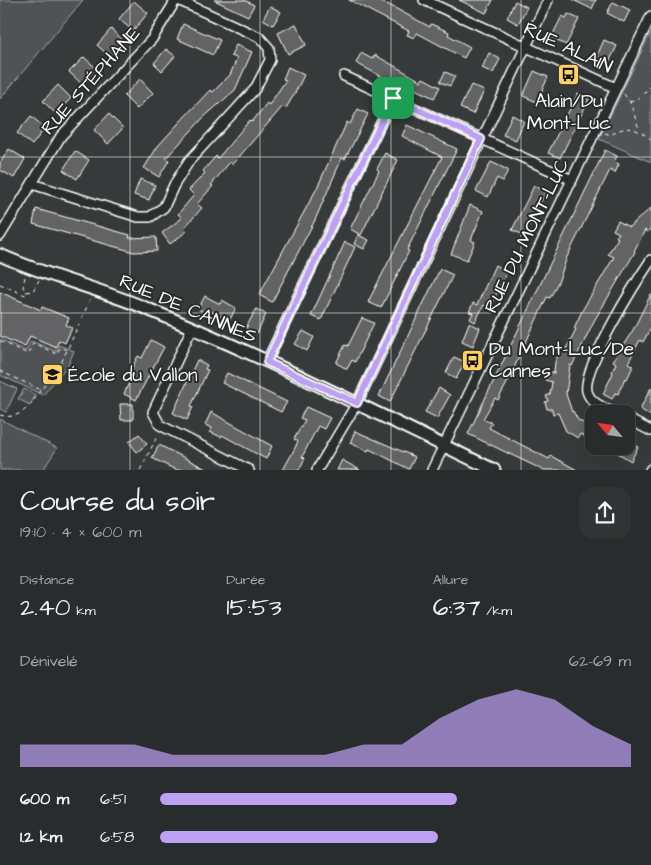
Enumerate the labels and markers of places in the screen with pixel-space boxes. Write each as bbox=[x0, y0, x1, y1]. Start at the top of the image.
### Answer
bus stop icon: Alain/Du Mont-Luc bbox=[557, 63, 581, 87]
pin bbox=[372, 77, 414, 119]
place label: Alain/Du Mont-Luc bbox=[527, 88, 611, 137]
place label: Du Mont-Luc/De Cannes bbox=[489, 336, 634, 385]
bus stop icon: Du Mont-Luc/De Cannes bbox=[461, 348, 485, 372]
place label: École du Vallon bbox=[68, 362, 198, 389]
school or university icon: École du Vallon bbox=[40, 363, 64, 387]

